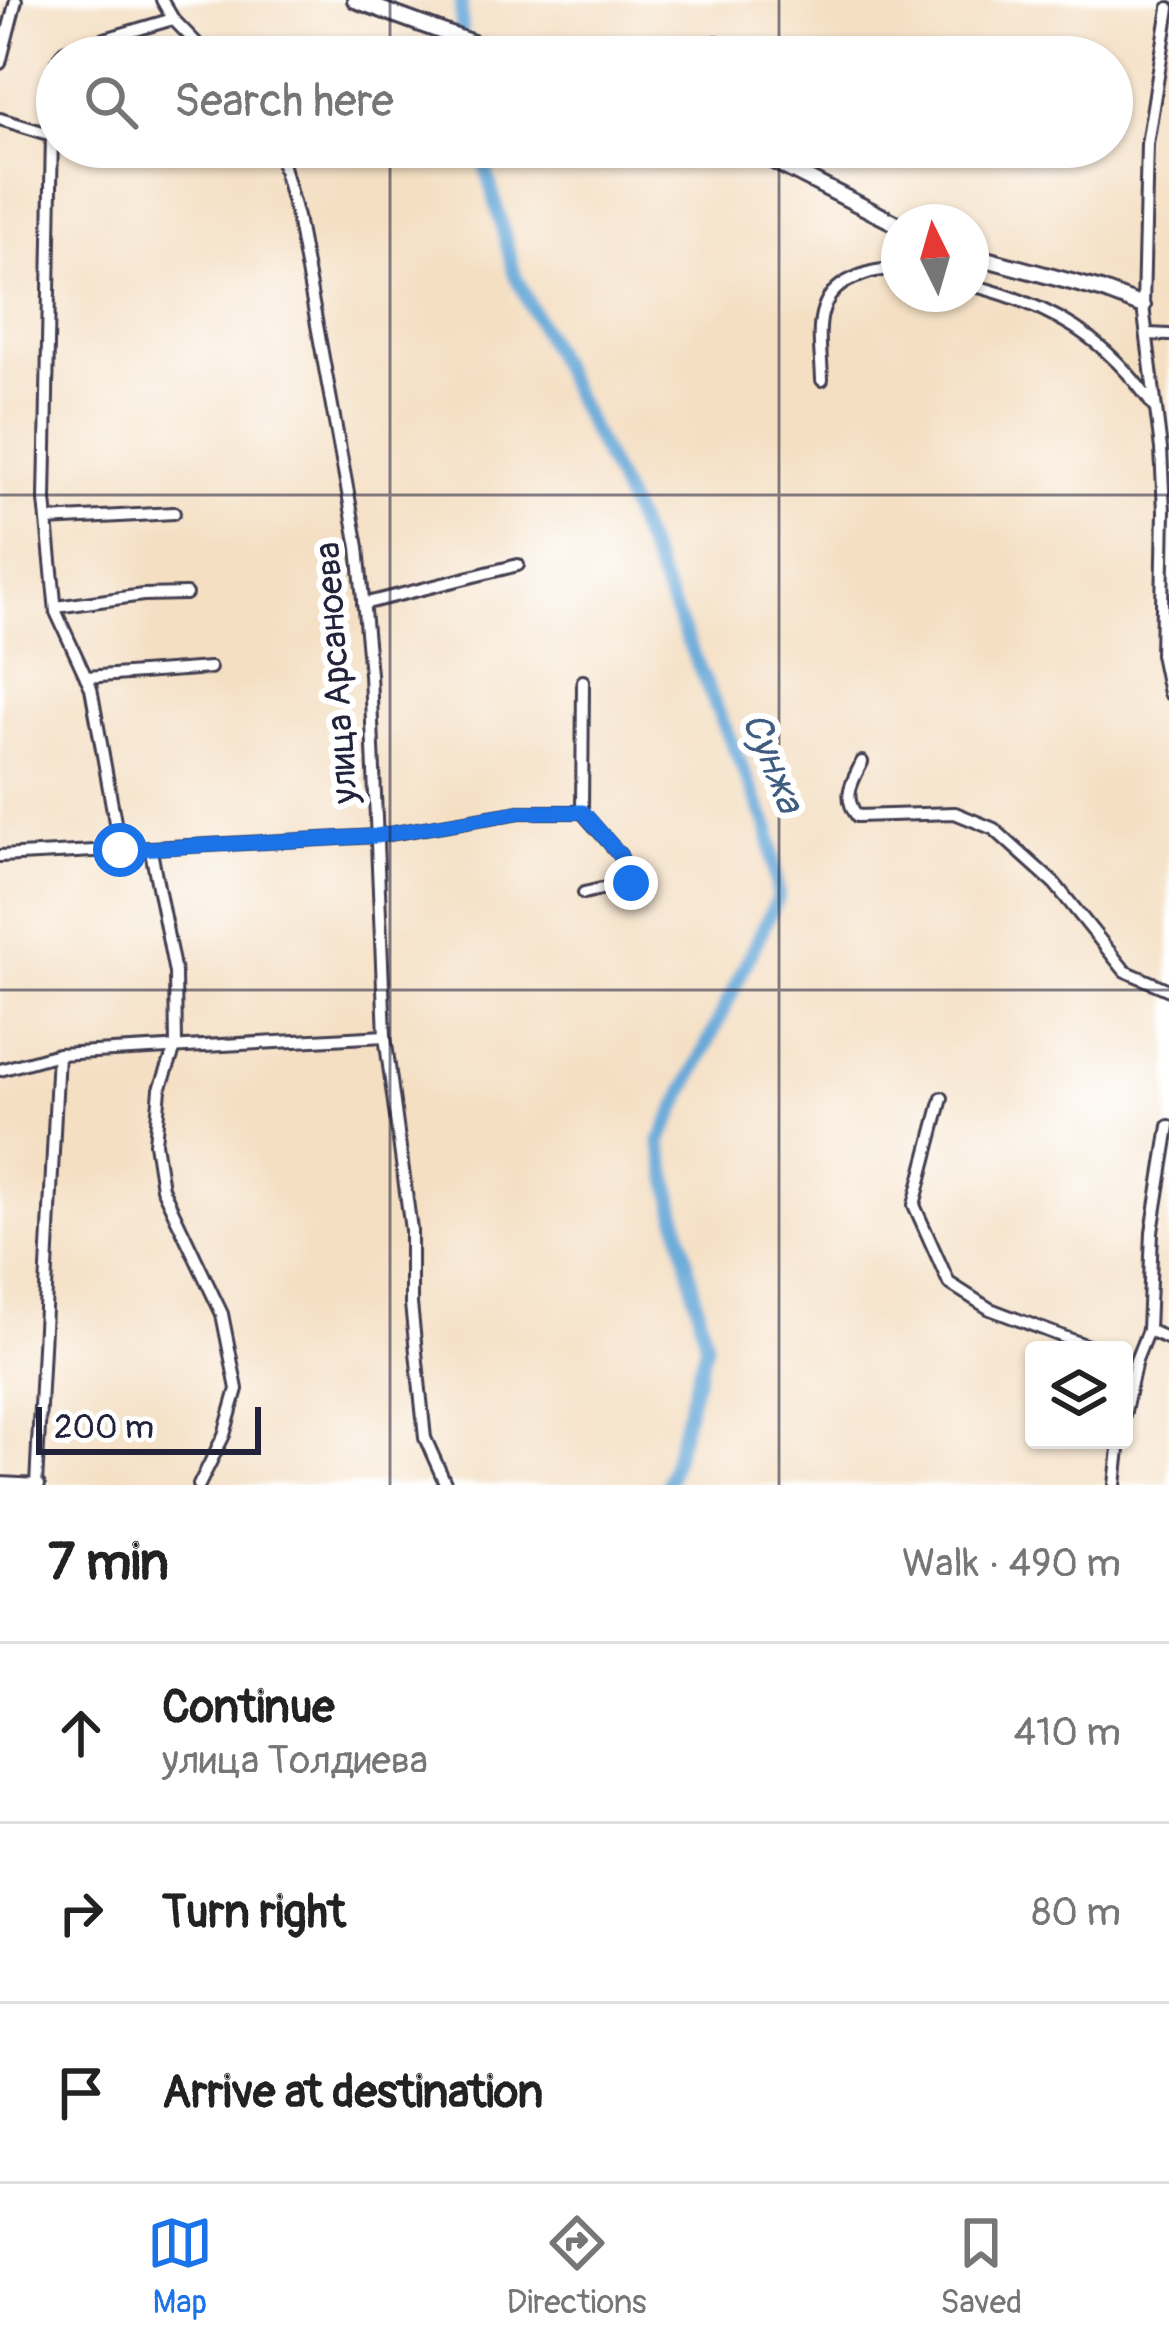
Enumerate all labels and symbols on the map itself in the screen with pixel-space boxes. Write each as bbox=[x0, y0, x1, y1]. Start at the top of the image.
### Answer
north arrow bbox=[881, 204, 989, 312]
street label: улица Арсаноева bbox=[305, 540, 368, 806]
water label: Сунжа bbox=[731, 706, 815, 821]
route start bbox=[93, 823, 147, 877]
route end bbox=[604, 856, 658, 910]
scale bar bbox=[36, 1401, 261, 1454]

